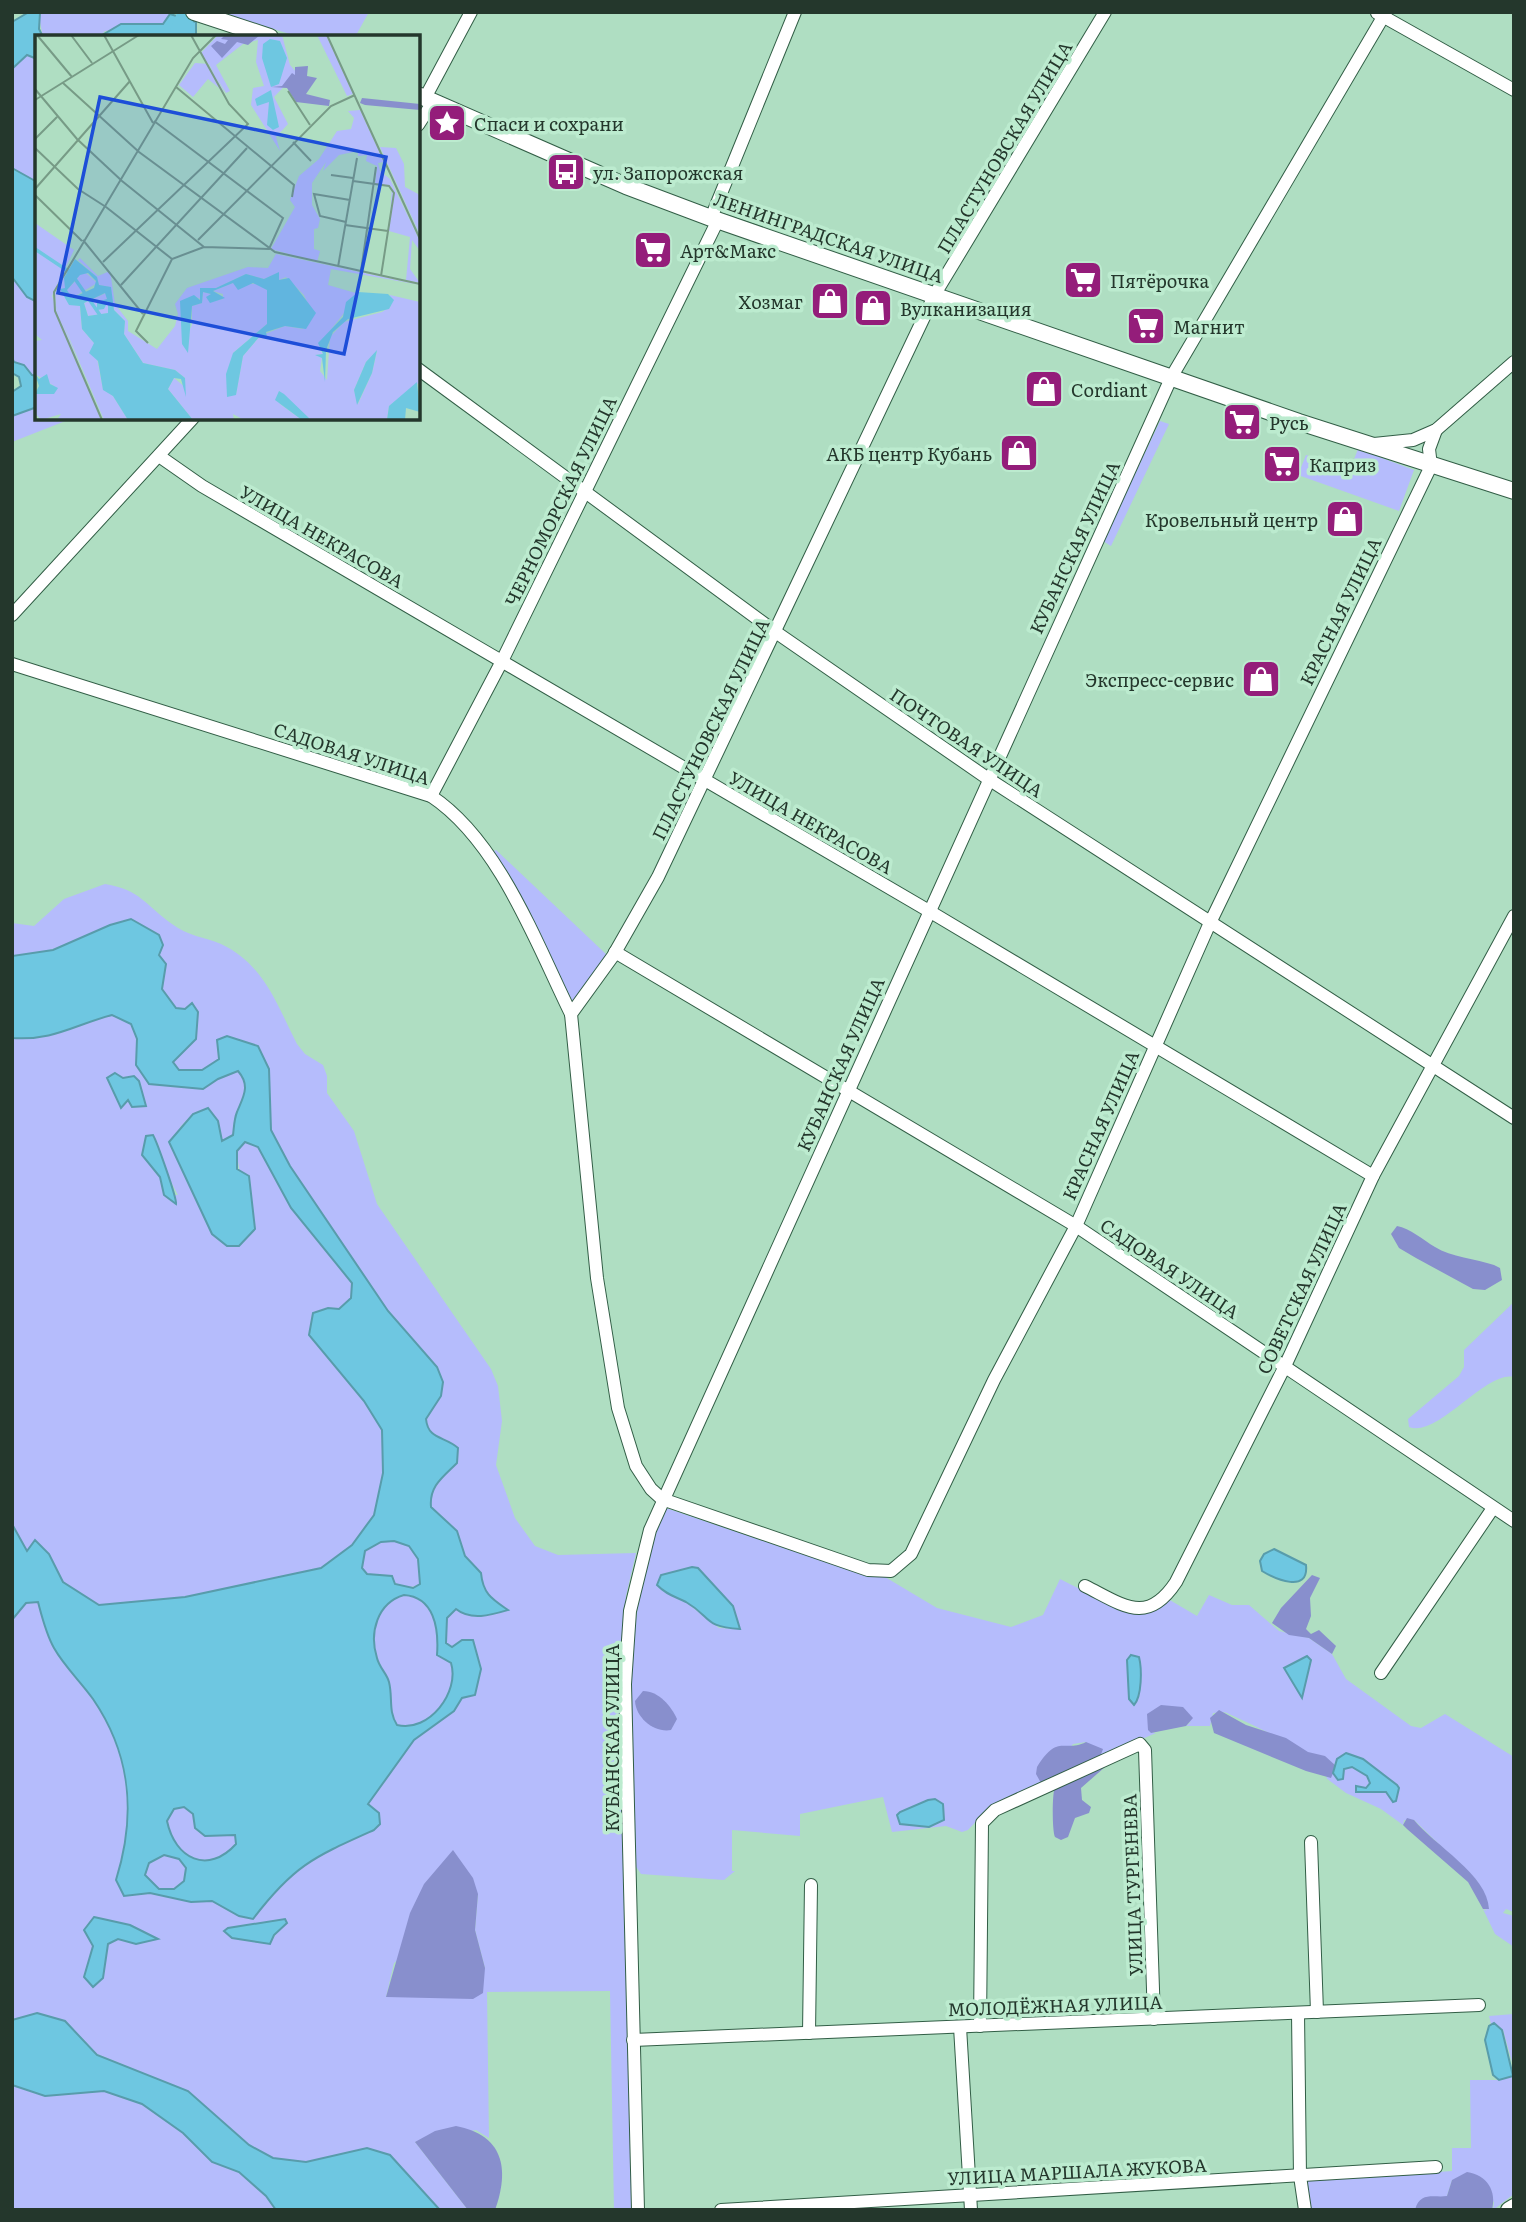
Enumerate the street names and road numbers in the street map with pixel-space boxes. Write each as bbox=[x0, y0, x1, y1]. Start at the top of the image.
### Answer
street label: ПЛАСТУНОВСКАЯ УЛИЦА bbox=[930, 36, 1078, 258]
street label: ЛЕНИНГРАДСКАЯ УЛИЦА bbox=[711, 185, 947, 289]
street label: ЧЕРНОМОРСКАЯ УЛИЦА bbox=[497, 391, 623, 611]
street label: КУБАНСКАЯ УЛИЦА bbox=[1022, 456, 1126, 638]
street label: УЛИЦА НЕКРАСОВА bbox=[235, 478, 409, 594]
street label: КРАСНАЯ УЛИЦА bbox=[1292, 532, 1388, 690]
street label: ПЛАСТУНОВСКАЯ УЛИЦА bbox=[644, 614, 776, 844]
street label: ПОЧТОВАЯ УЛИЦА bbox=[885, 681, 1049, 803]
street label: САДОВАЯ УЛИЦА bbox=[270, 715, 434, 791]
street label: УЛИЦА НЕКРАСОВА bbox=[724, 764, 898, 880]
street label: КУБАНСКАЯ УЛИЦА bbox=[789, 973, 891, 1155]
street label: КРАСНАЯ УЛИЦА bbox=[1055, 1046, 1145, 1204]
street label: СОВЕТСКАЯ УЛИЦА bbox=[1249, 1198, 1353, 1378]
street label: САДОВАЯ УЛИЦА bbox=[1095, 1211, 1245, 1325]
street label: КУБАНСКАЯ УЛИЦА bbox=[598, 1644, 625, 1832]
street label: УЛИЦА ТУРГЕНЕВА bbox=[1115, 1793, 1149, 1977]
street label: МОЛОДЁЖНАЯ УЛИЦА bbox=[947, 1988, 1163, 2022]
street label: УЛИЦА МАРШАЛА ЖУКОВА bbox=[947, 2151, 1207, 2191]

